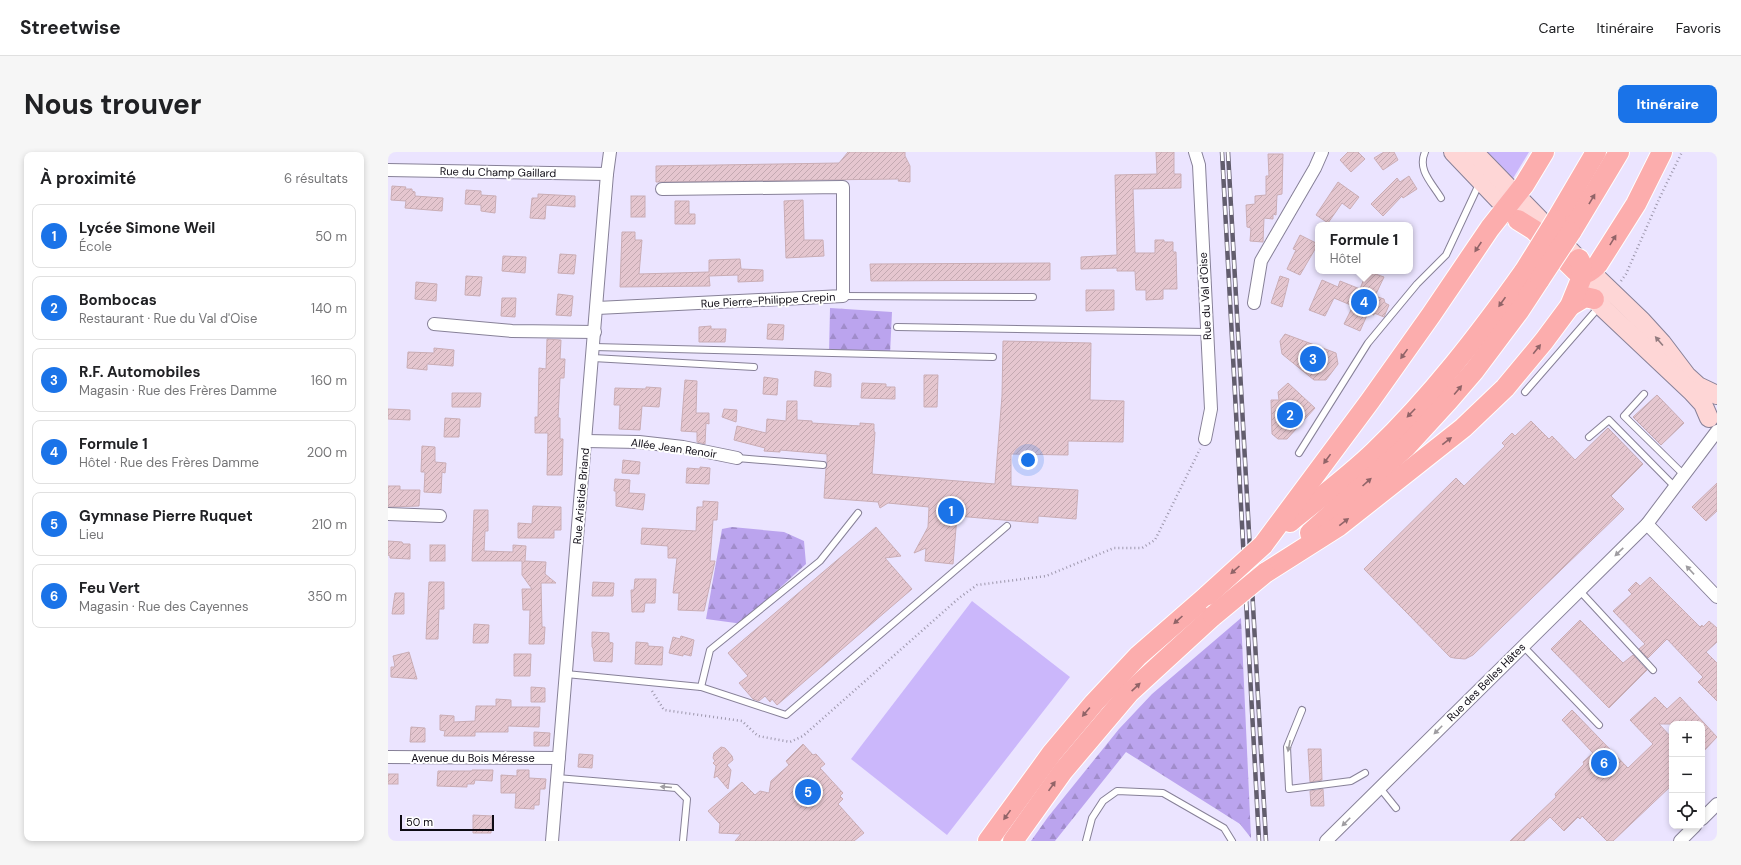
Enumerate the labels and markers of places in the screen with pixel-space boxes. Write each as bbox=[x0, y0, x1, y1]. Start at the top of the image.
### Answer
pin: 4 bbox=[1351, 287, 1377, 317]
pin: 3 bbox=[1300, 344, 1326, 374]
pin: 2 bbox=[1277, 400, 1303, 430]
pin: 1 bbox=[938, 496, 964, 526]
pin: 6 bbox=[1591, 748, 1617, 778]
pin: 5 bbox=[795, 777, 821, 807]

